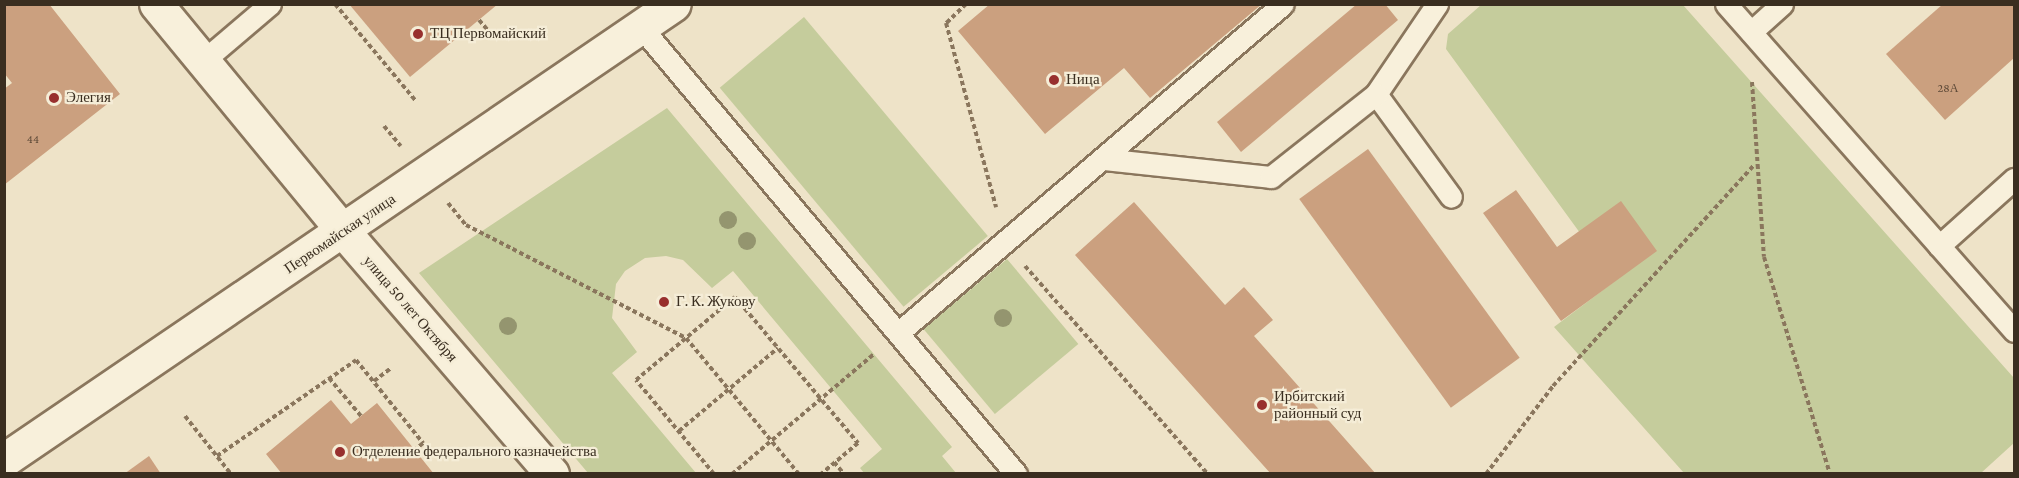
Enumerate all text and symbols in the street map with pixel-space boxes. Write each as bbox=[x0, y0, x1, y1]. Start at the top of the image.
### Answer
place label: ТЦ Первомайский bbox=[430, 25, 546, 43]
marker: ТЦ Первомайский bbox=[411, 27, 425, 41]
place label: Ница bbox=[1066, 71, 1100, 89]
marker: Ница bbox=[1047, 73, 1061, 87]
house number: 28А bbox=[1938, 82, 1958, 96]
place label: Элегия bbox=[66, 89, 111, 107]
marker: Элегия bbox=[47, 91, 61, 105]
house number: 44 bbox=[27, 133, 39, 147]
street label: Первомайская улица bbox=[281, 190, 399, 278]
street label: улица 50 лет Октября bbox=[359, 252, 461, 366]
place label: Г. К. Жукову bbox=[676, 293, 755, 311]
marker: Г. К. Жукову bbox=[657, 295, 671, 309]
place label: Ирбитский районный суд bbox=[1274, 387, 1361, 422]
marker: Ирбитский районный суд bbox=[1255, 398, 1269, 412]
place label: Отделение федерального казначейства bbox=[352, 443, 597, 461]
marker: Отделение федерального казначейства bbox=[333, 445, 347, 459]

